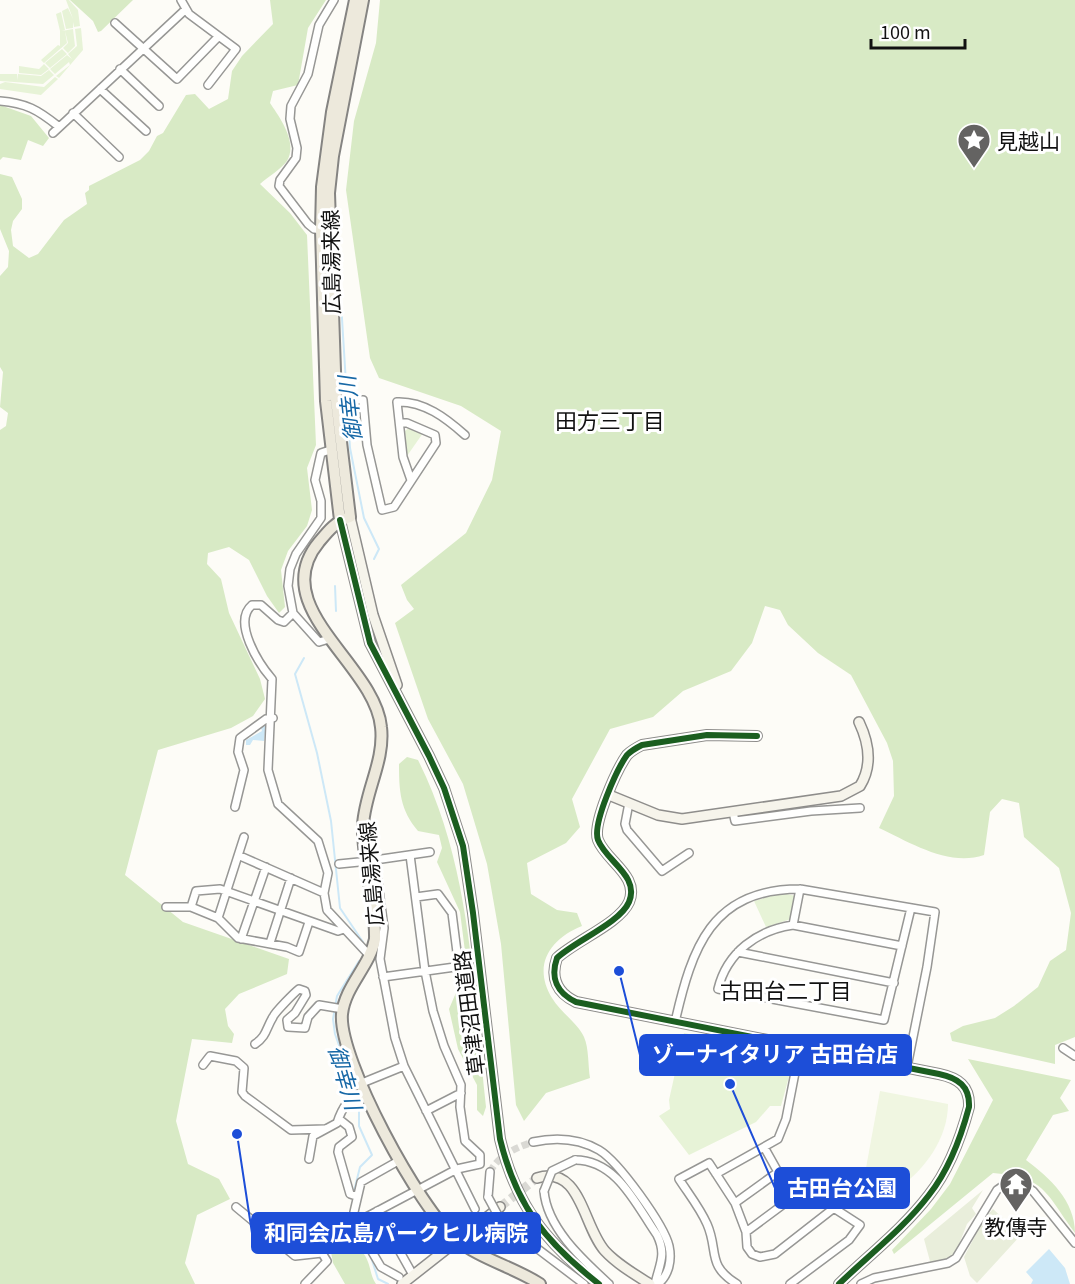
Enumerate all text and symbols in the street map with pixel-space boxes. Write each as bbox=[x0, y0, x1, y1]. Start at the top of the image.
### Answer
scale bar bbox=[871, 12, 966, 50]
text: 100 m bbox=[880, 18, 931, 44]
place icon: 見越山 bbox=[956, 122, 992, 169]
place label: 見越山 bbox=[997, 125, 1060, 155]
street label: 広島湯来線 bbox=[314, 209, 346, 315]
water label: 御幸川 bbox=[328, 373, 367, 443]
district label: 田方三丁目 bbox=[555, 403, 665, 435]
street label: 広島湯来線 bbox=[350, 820, 390, 928]
street label: 草津沼田道路 bbox=[445, 949, 491, 1077]
district label: 古田台二丁目 bbox=[720, 973, 852, 1005]
callout: ゾーナイタリア 古田台店 bbox=[640, 1035, 911, 1075]
text: ゾーナイタリア 古田台店 bbox=[652, 1036, 898, 1068]
water label: 御幸川 bbox=[323, 1041, 372, 1115]
temple icon: 教傳寺 bbox=[998, 1166, 1034, 1213]
callout: 古田台公園 bbox=[775, 1168, 909, 1208]
text: 古田台公園 bbox=[787, 1170, 897, 1202]
place label: 教傳寺 bbox=[985, 1211, 1048, 1241]
callout: 和同会広島パークヒル病院 bbox=[252, 1213, 540, 1253]
text: 和同会広島パークヒル病院 bbox=[264, 1215, 528, 1247]

